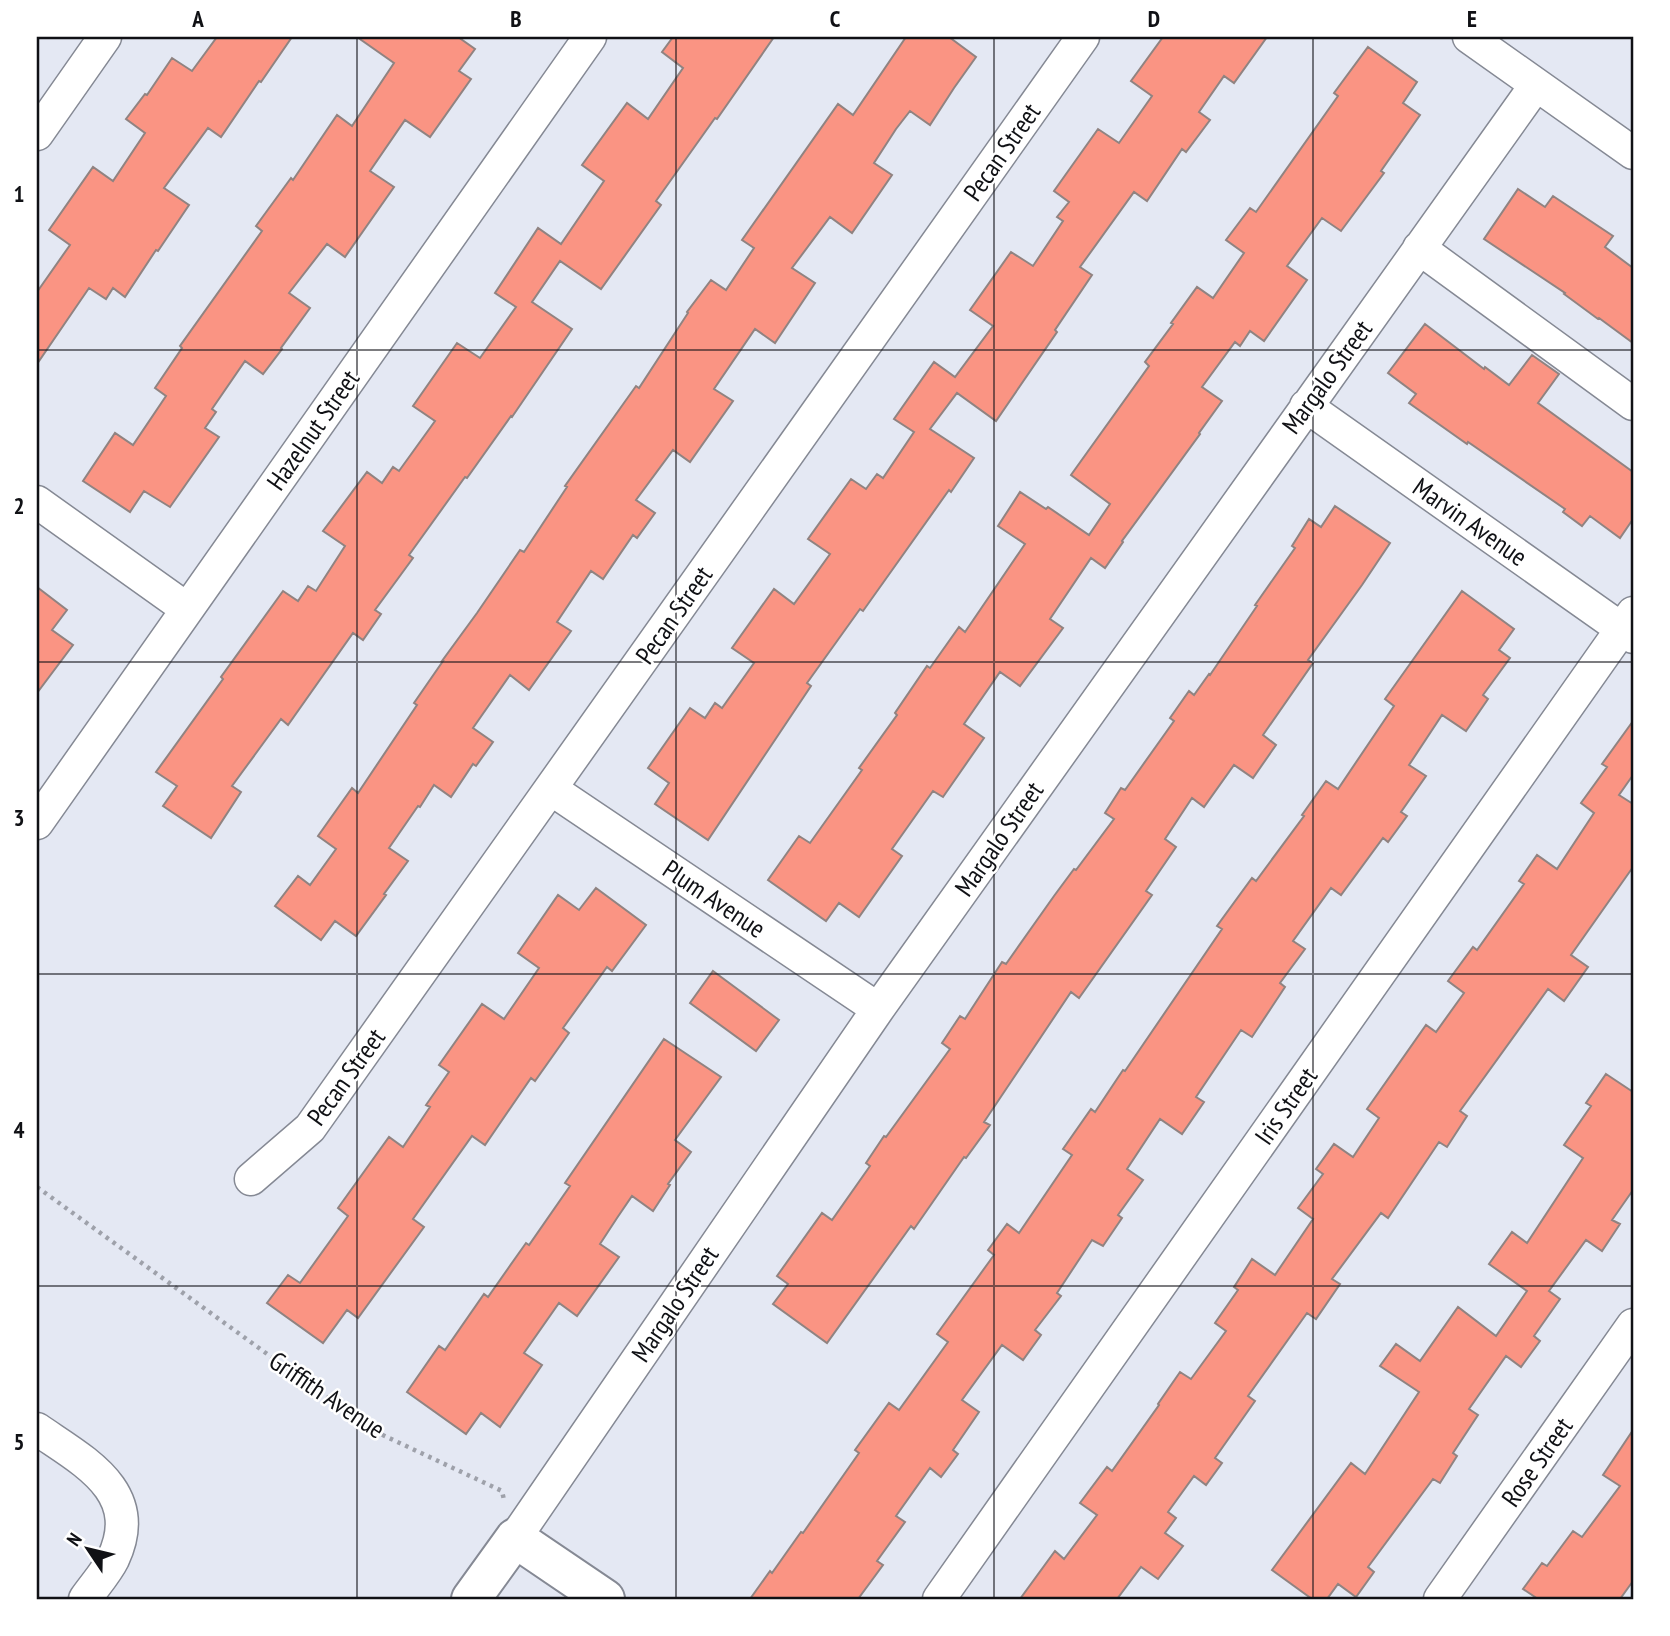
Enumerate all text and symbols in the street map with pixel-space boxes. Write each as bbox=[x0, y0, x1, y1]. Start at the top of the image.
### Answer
text: A bbox=[191, 4, 204, 33]
text: B bbox=[510, 4, 522, 33]
text: C bbox=[830, 4, 841, 33]
text: D bbox=[1148, 4, 1160, 33]
text: E bbox=[1467, 4, 1477, 33]
street label: Pecan Street bbox=[956, 96, 1047, 207]
text: 1 bbox=[14, 179, 25, 208]
street label: Margalo Street bbox=[1274, 313, 1379, 440]
street label: Hazelnut Street bbox=[259, 363, 366, 496]
street label: Marvin Avenue bbox=[1407, 470, 1534, 573]
text: 2 bbox=[14, 491, 25, 520]
street label: Pecan Street bbox=[628, 559, 719, 670]
street label: Margalo Street bbox=[947, 775, 1050, 902]
text: 3 bbox=[14, 803, 25, 832]
street label: Plum Avenue bbox=[657, 852, 772, 945]
street label: Pecan Street bbox=[299, 1022, 392, 1132]
street label: Iris Street bbox=[1247, 1061, 1324, 1151]
text: 4 bbox=[14, 1115, 25, 1144]
street label: Margalo Street bbox=[624, 1240, 725, 1368]
street label: Griffith Avenue bbox=[263, 1344, 392, 1445]
street label: Rose Street bbox=[1494, 1411, 1579, 1513]
text: 5 bbox=[14, 1427, 25, 1456]
north arrow bbox=[52, 1514, 122, 1584]
text: N bbox=[61, 1528, 87, 1550]

